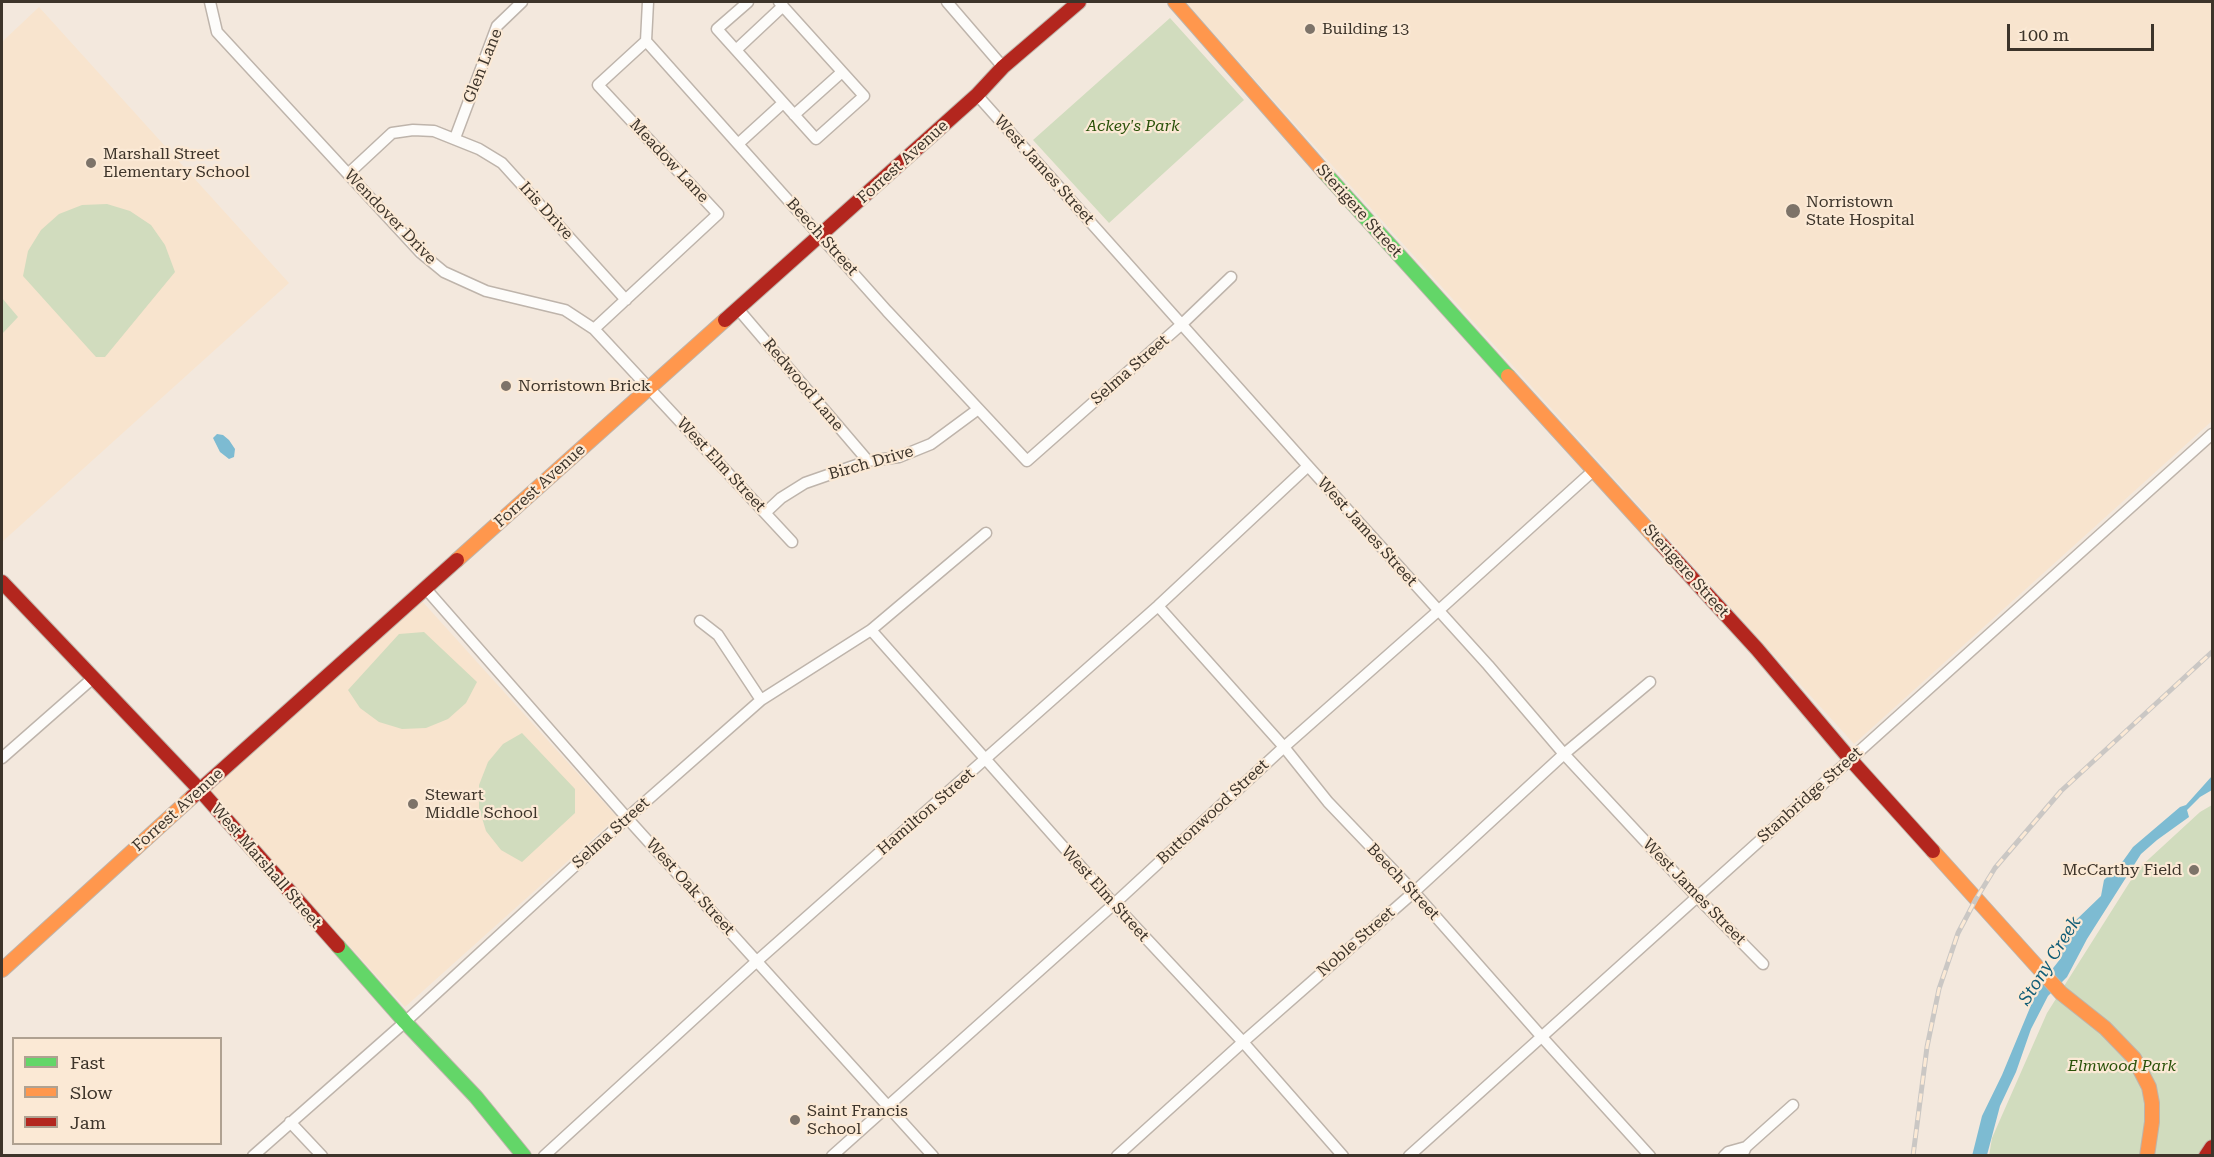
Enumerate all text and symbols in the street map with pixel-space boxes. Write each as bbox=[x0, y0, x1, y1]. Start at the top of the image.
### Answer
scale bar bbox=[2010, 12, 2157, 50]
place label: Building 13 bbox=[1322, 19, 1409, 39]
marker: Building 13 bbox=[1303, 22, 1317, 36]
text: 100 m bbox=[2018, 24, 2069, 45]
street label: Glen Lane bbox=[459, 26, 507, 106]
street label: West James Street bbox=[990, 111, 1098, 229]
street label: Meadow Lane bbox=[625, 115, 713, 207]
street label: Forrest Avenue bbox=[854, 116, 952, 208]
park label: Ackey's Park bbox=[1086, 116, 1180, 136]
place label: Marshall Street Elementary School bbox=[103, 144, 250, 182]
marker: Marshall Street Elementary School bbox=[84, 156, 98, 170]
street label: Sterigere Street bbox=[1312, 160, 1406, 262]
street label: Wendover Drive bbox=[340, 166, 440, 268]
street label: Iris Drive bbox=[515, 178, 577, 244]
place label: Norristown State Hospital bbox=[1806, 192, 1915, 230]
street label: Beech Street bbox=[782, 194, 862, 280]
marker: Norristown State Hospital bbox=[1784, 202, 1802, 220]
street label: Selma Street bbox=[1087, 331, 1173, 409]
street label: Redwood Lane bbox=[759, 335, 847, 435]
place label: Norristown Brick bbox=[518, 376, 651, 396]
marker: Norristown Brick bbox=[499, 379, 513, 393]
street label: West Elm Street bbox=[672, 414, 770, 516]
street label: Forrest Avenue bbox=[491, 440, 589, 532]
street label: Birch Drive bbox=[826, 442, 916, 484]
street label: West James Street bbox=[1313, 473, 1421, 591]
street label: Sterigere Street bbox=[1639, 520, 1733, 622]
street label: Stanbridge Street bbox=[1754, 743, 1866, 847]
street label: Buttonwood Street bbox=[1153, 755, 1273, 869]
street label: Forrest Avenue bbox=[129, 764, 227, 856]
street label: Hamilton Street bbox=[874, 765, 978, 859]
place label: Stewart Middle School bbox=[425, 785, 538, 823]
street label: Selma Street bbox=[569, 793, 653, 873]
marker: Stewart Middle School bbox=[406, 797, 420, 811]
street label: West Marshall Street bbox=[207, 800, 325, 932]
street label: West Oak Street bbox=[642, 835, 738, 939]
street label: West James Street bbox=[1638, 835, 1750, 949]
street label: Beech Street bbox=[1363, 840, 1443, 924]
street label: West Elm Street bbox=[1057, 842, 1153, 946]
place label: McCarthy Field bbox=[2063, 860, 2182, 880]
marker: McCarthy Field bbox=[2187, 863, 2201, 877]
street label: Noble Street bbox=[1313, 903, 1399, 981]
water label: Stony Creek bbox=[2014, 913, 2086, 1009]
legend bbox=[12, 1037, 222, 1145]
text: Fast bbox=[70, 1052, 105, 1073]
park label: Elmwood Park bbox=[2068, 1056, 2176, 1076]
text: Slow bbox=[70, 1082, 112, 1103]
place label: Saint Francis School bbox=[807, 1101, 908, 1139]
text: Jam bbox=[70, 1112, 106, 1133]
marker: Saint Francis School bbox=[788, 1113, 802, 1127]

